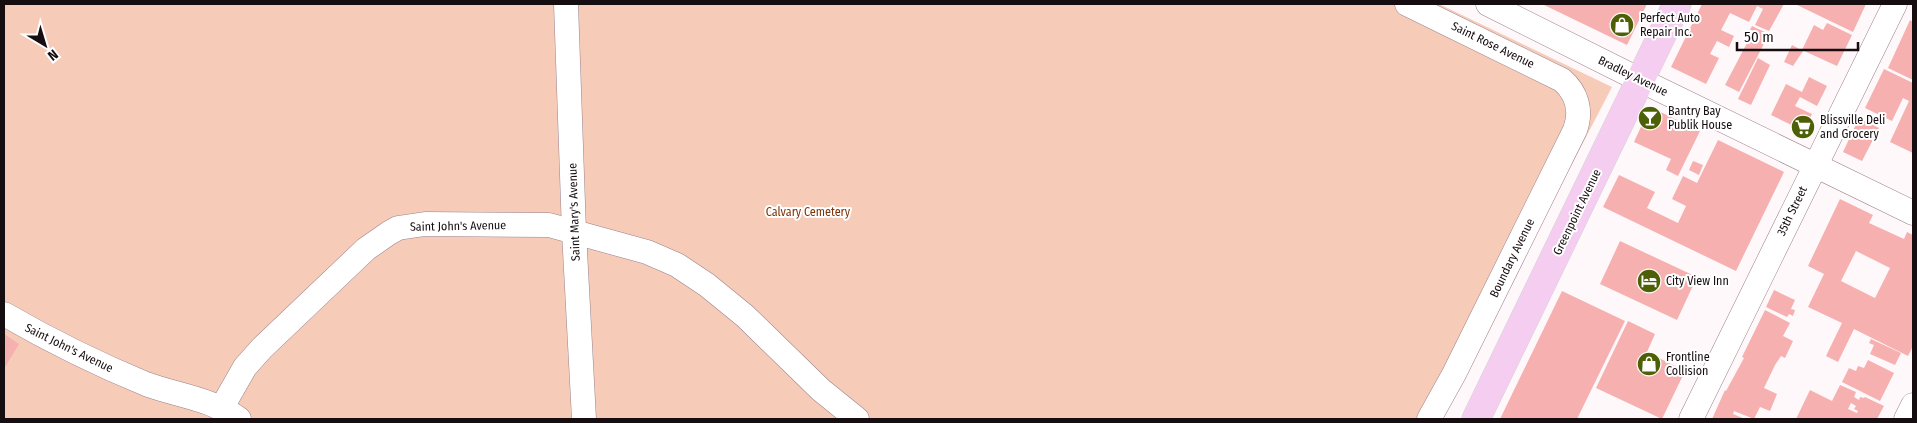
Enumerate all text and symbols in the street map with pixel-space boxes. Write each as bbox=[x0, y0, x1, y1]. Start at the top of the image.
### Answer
place label: Perfect Auto Repair Inc. bbox=[1640, 11, 1700, 39]
shop icon: Perfect Auto Repair Inc. bbox=[1609, 12, 1635, 38]
street label: Saint Rose Avenue bbox=[1449, 19, 1537, 71]
north arrow bbox=[20, 20, 70, 70]
scale bar bbox=[1737, 20, 1858, 52]
text: 50 m bbox=[1744, 28, 1774, 46]
text: N bbox=[44, 46, 61, 64]
street label: Bradley Avenue bbox=[1596, 53, 1670, 99]
place label: Bantry Bay Publik House bbox=[1668, 104, 1732, 132]
bar icon: Bantry Bay Publik House bbox=[1637, 105, 1663, 131]
place label: Blissville Deli and Grocery bbox=[1820, 113, 1885, 141]
supermarket icon: Blissville Deli and Grocery bbox=[1790, 114, 1816, 140]
street label: Saint Mary's Avenue bbox=[565, 163, 583, 261]
street label: Greenpoint Avenue bbox=[1550, 167, 1604, 257]
street label: 35th Street bbox=[1774, 184, 1810, 238]
park label: Calvary Cemetery bbox=[766, 205, 851, 219]
street label: Boundary Avenue bbox=[1487, 216, 1537, 300]
street label: Saint John's Avenue bbox=[410, 218, 506, 234]
hotel icon: City View Inn bbox=[1636, 268, 1662, 294]
place label: City View Inn bbox=[1666, 274, 1729, 288]
street label: Saint John's Avenue bbox=[23, 321, 115, 375]
place label: Frontline Collision bbox=[1666, 350, 1710, 378]
shop icon: Frontline Collision bbox=[1636, 351, 1662, 377]

